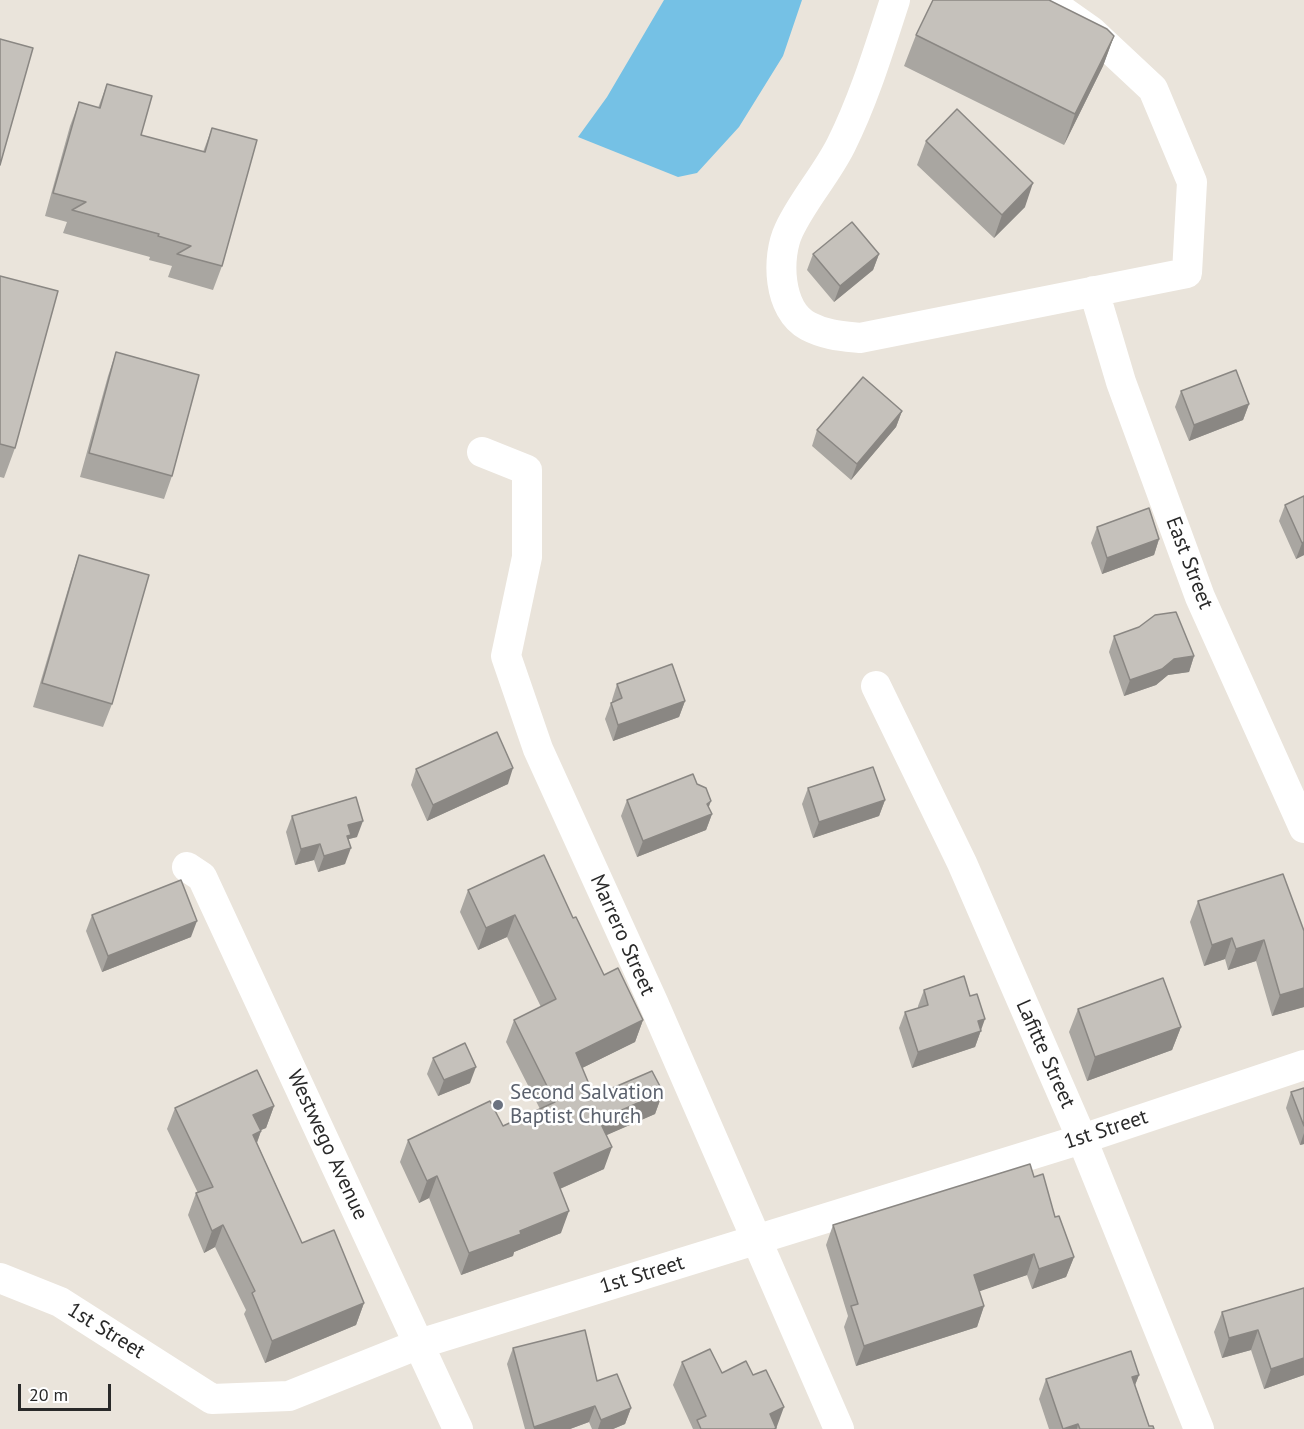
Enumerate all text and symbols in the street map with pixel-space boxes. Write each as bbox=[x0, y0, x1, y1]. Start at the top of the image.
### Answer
street label: East Street bbox=[1160, 513, 1218, 613]
street label: Marrero Street bbox=[584, 871, 660, 999]
street label: Lafitte Street bbox=[1010, 996, 1080, 1112]
street label: Westwego Avenue bbox=[281, 1066, 373, 1224]
place label: Second Salvation Baptist Church bbox=[510, 1080, 664, 1130]
marker: Second Salvation Baptist Church bbox=[491, 1098, 505, 1112]
street label: 1st Street bbox=[1061, 1105, 1151, 1155]
street label: 1st Street bbox=[597, 1250, 687, 1300]
street label: 1st Street bbox=[63, 1297, 149, 1365]
scale bar bbox=[21, 1372, 114, 1410]
text: 20 m bbox=[29, 1383, 68, 1406]

